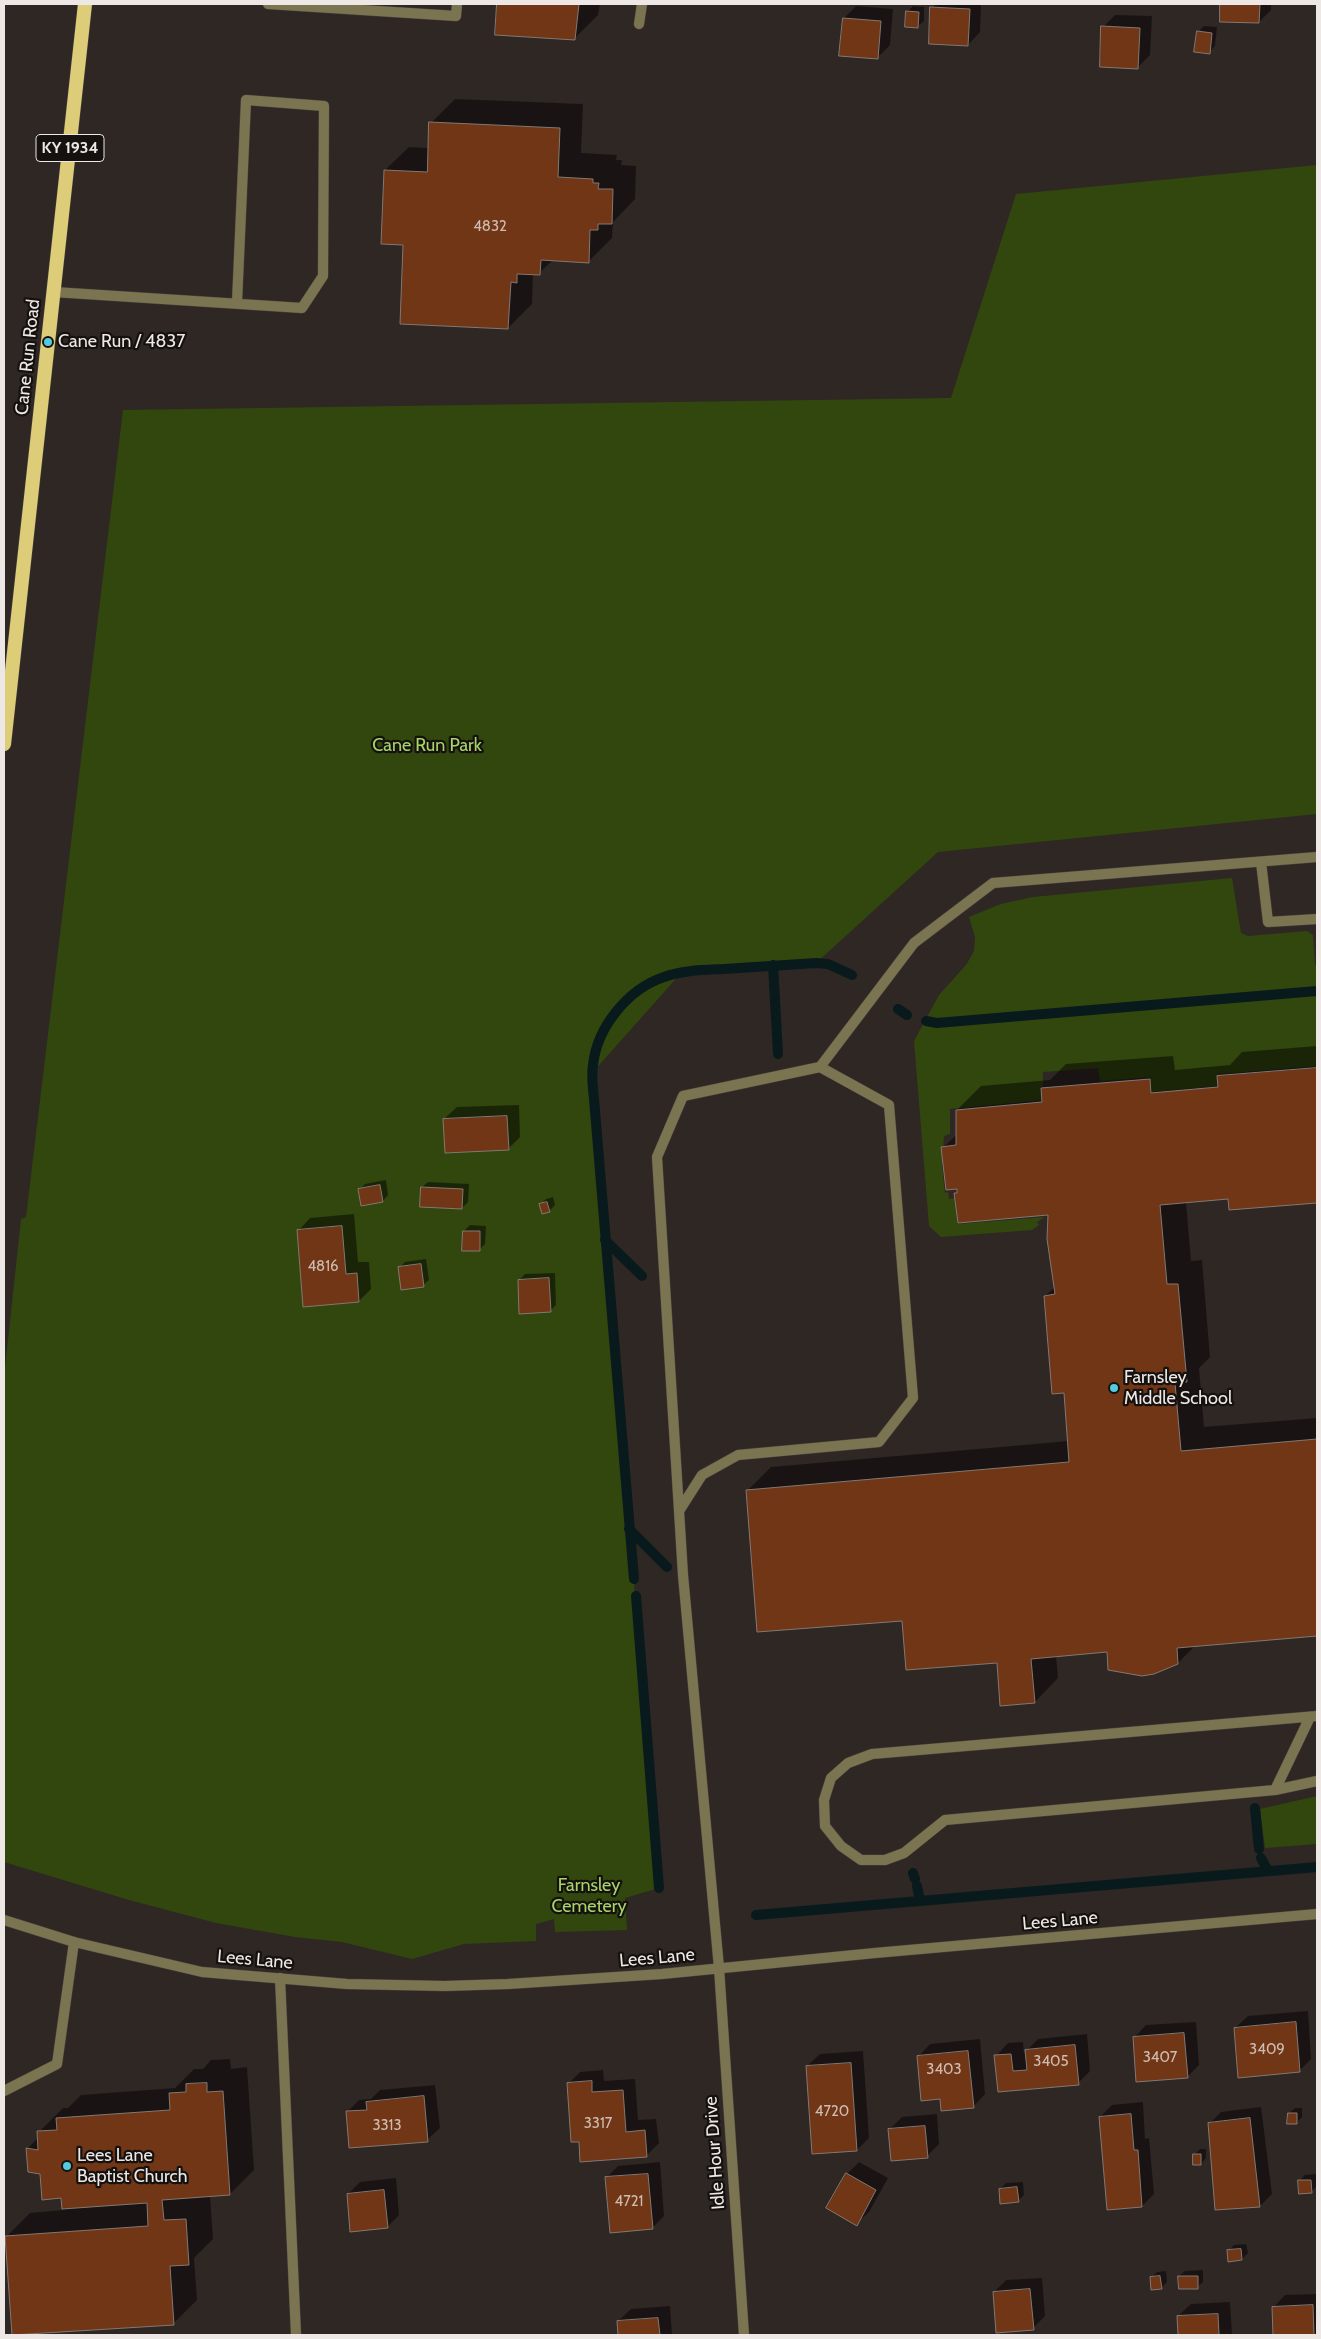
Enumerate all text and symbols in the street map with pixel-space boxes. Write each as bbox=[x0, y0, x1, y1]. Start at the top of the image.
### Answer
road number: KY 1934 bbox=[36, 134, 104, 162]
house number: 4832 bbox=[473, 218, 507, 236]
street label: Cane Run Road bbox=[11, 298, 45, 416]
place label: Cane Run / 4837 bbox=[58, 331, 185, 353]
marker: Cane Run / 4837 bbox=[42, 336, 54, 348]
park label: Cane Run Park bbox=[372, 735, 482, 757]
house number: 4816 bbox=[307, 1258, 339, 1276]
place label: Farnsley Middle School bbox=[1124, 1367, 1232, 1410]
marker: Farnsley Middle School bbox=[1108, 1382, 1120, 1394]
park label: Farnsley Cemetery bbox=[551, 1875, 627, 1918]
street label: Lees Lane bbox=[1021, 1907, 1099, 1935]
street label: Lees Lane bbox=[618, 1944, 696, 1972]
street label: Lees Lane bbox=[216, 1946, 294, 1974]
house number: 3409 bbox=[1249, 2041, 1285, 2059]
house number: 3407 bbox=[1143, 2049, 1177, 2067]
house number: 3405 bbox=[1033, 2053, 1069, 2071]
house number: 3403 bbox=[926, 2061, 962, 2079]
street label: Idle Hour Drive bbox=[700, 2096, 730, 2210]
house number: 4720 bbox=[815, 2103, 849, 2121]
house number: 3317 bbox=[584, 2115, 612, 2133]
house number: 3313 bbox=[372, 2117, 402, 2135]
place label: Lees Lane Baptist Church bbox=[77, 2145, 187, 2188]
marker: Lees Lane Baptist Church bbox=[61, 2160, 73, 2172]
house number: 4721 bbox=[615, 2193, 643, 2211]

